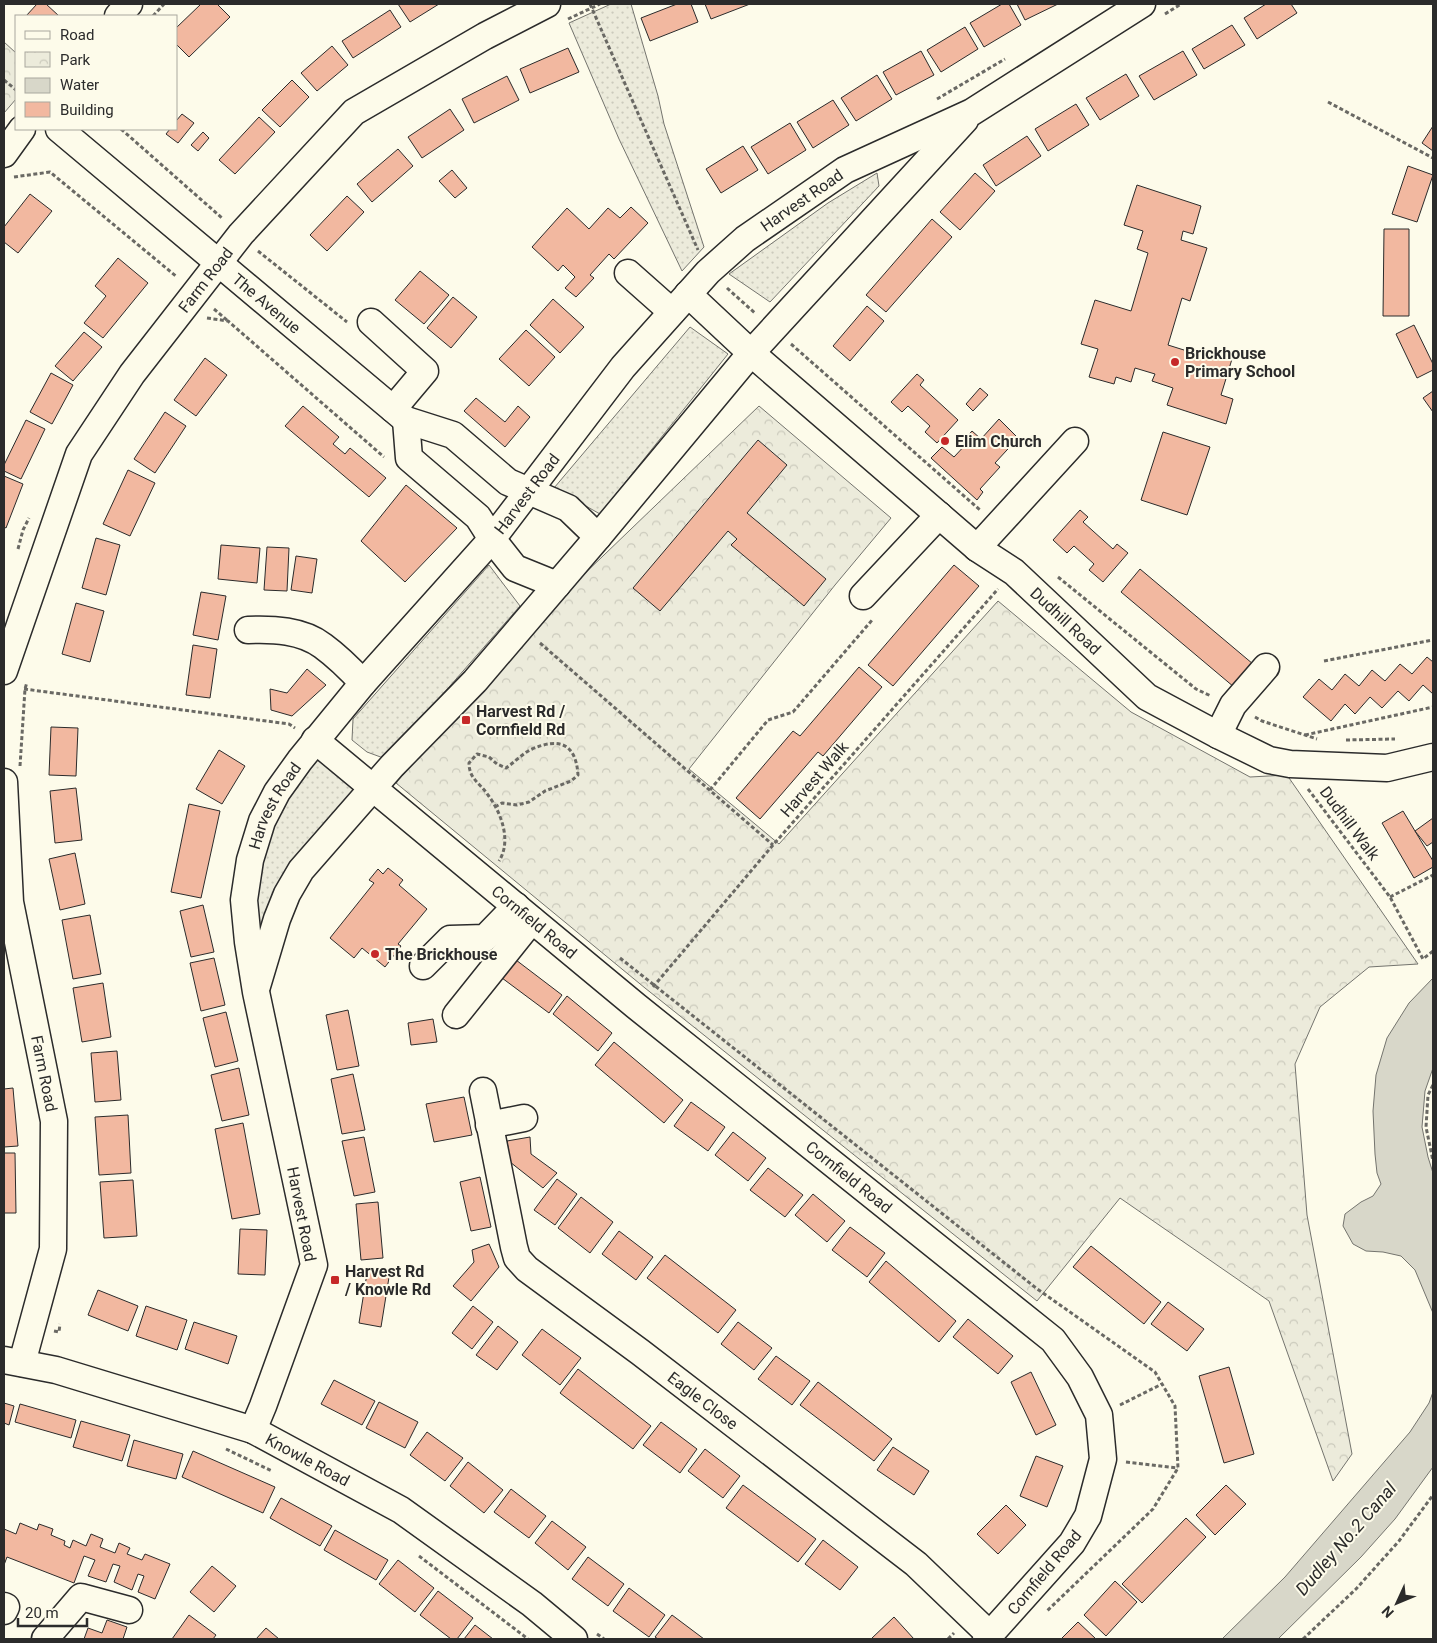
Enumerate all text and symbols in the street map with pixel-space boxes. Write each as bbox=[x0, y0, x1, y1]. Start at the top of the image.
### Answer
legend bbox=[15, 15, 178, 130]
text: Road bbox=[60, 26, 94, 44]
text: Park bbox=[60, 51, 91, 69]
text: Water bbox=[60, 76, 99, 94]
text: Building bbox=[60, 101, 114, 119]
street label: Harvest Road bbox=[757, 165, 847, 235]
street label: Farm Road bbox=[174, 244, 237, 316]
street label: The Avenue bbox=[228, 270, 304, 338]
place label: Brickhouse Primary School bbox=[1185, 344, 1295, 381]
marker: Brickhouse Primary School bbox=[1169, 356, 1181, 368]
place label: Elim Church bbox=[955, 432, 1042, 451]
marker: Elim Church bbox=[939, 435, 951, 447]
street label: Harvest Road bbox=[490, 450, 564, 538]
street label: Dudhill Road bbox=[1026, 583, 1105, 659]
place label: Harvest Rd / Cornfield Rd bbox=[476, 702, 565, 739]
marker: Harvest Rd / Cornfield Rd bbox=[460, 714, 472, 726]
street label: Harvest Walk bbox=[776, 737, 853, 821]
street label: Harvest Road bbox=[245, 759, 305, 852]
street label: Dudhill Walk bbox=[1316, 783, 1384, 865]
street label: Cornfield Road bbox=[488, 881, 581, 963]
place label: The Brickhouse bbox=[385, 945, 498, 964]
marker: The Brickhouse bbox=[369, 948, 381, 960]
street label: Farm Road bbox=[27, 1034, 61, 1113]
street label: Cornfield Road bbox=[802, 1137, 896, 1217]
street label: Harvest Road bbox=[283, 1165, 320, 1263]
place label: Harvest Rd / Knowle Rd bbox=[344, 1262, 431, 1299]
marker: Harvest Rd / Knowle Rd bbox=[329, 1274, 341, 1286]
street label: Eagle Close bbox=[664, 1368, 742, 1434]
street label: Knowle Road bbox=[262, 1430, 353, 1490]
water label: Dudley No.2 Canal bbox=[1291, 1477, 1401, 1599]
street label: Cornfield Road bbox=[1003, 1526, 1085, 1619]
north arrow bbox=[1372, 1578, 1422, 1628]
scale bar bbox=[18, 1596, 86, 1628]
text: N bbox=[1378, 1603, 1397, 1621]
text: 20 m bbox=[25, 1604, 59, 1622]

